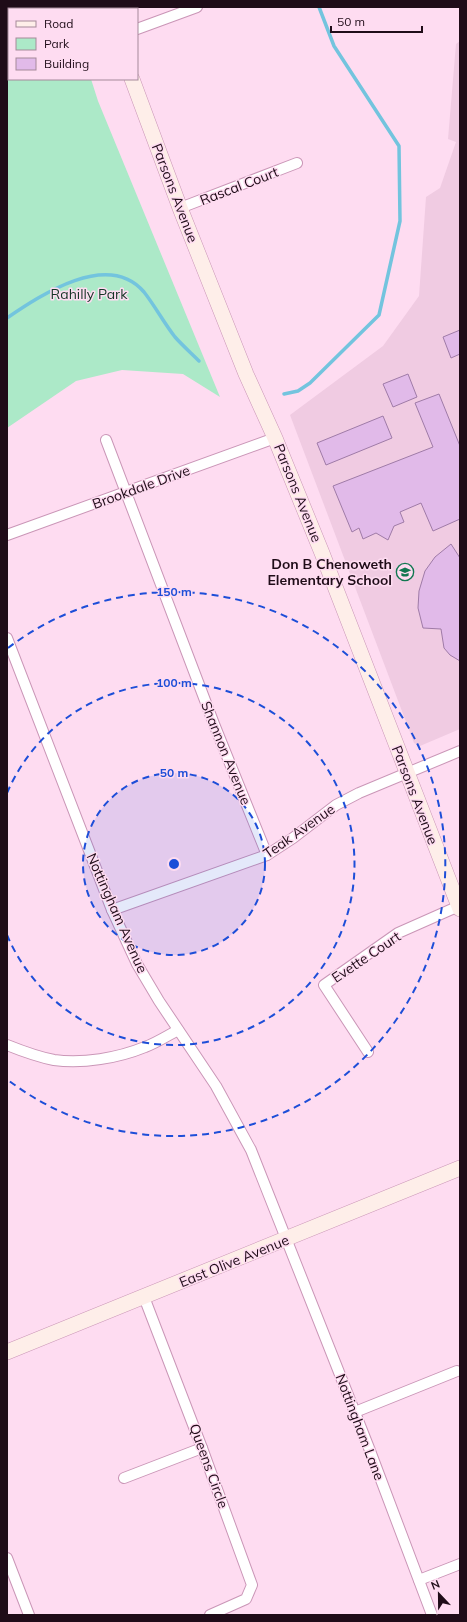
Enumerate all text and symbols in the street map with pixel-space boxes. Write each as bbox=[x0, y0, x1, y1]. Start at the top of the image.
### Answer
legend bbox=[8, 8, 138, 80]
scale bar bbox=[331, 8, 422, 34]
text: 50 m bbox=[337, 14, 365, 29]
text: Road bbox=[44, 16, 73, 31]
text: Park bbox=[44, 36, 70, 51]
text: Building bbox=[44, 56, 89, 71]
street label: Parsons Avenue bbox=[148, 141, 202, 245]
street label: Rascal Court bbox=[197, 163, 281, 209]
park label: Rahilly Park bbox=[51, 285, 128, 303]
street label: Parsons Avenue bbox=[270, 441, 326, 545]
street label: Brookdale Drive bbox=[90, 461, 192, 513]
place label: Don B Chenoweth Elementary School bbox=[268, 555, 392, 589]
school or university icon: Don B Chenoweth Elementary School bbox=[395, 562, 415, 582]
text: 150 m bbox=[156, 584, 192, 599]
text: 100 m bbox=[156, 675, 192, 690]
street label: Shannon Avenue bbox=[197, 698, 255, 808]
street label: Parsons Avenue bbox=[388, 743, 442, 847]
text: 50 m bbox=[160, 765, 188, 780]
street label: Teak Avenue bbox=[260, 800, 338, 862]
street label: Nottingham Avenue bbox=[82, 850, 152, 976]
centre of rings bbox=[167, 857, 181, 871]
street label: Evette Court bbox=[328, 927, 404, 987]
street label: East Olive Avenue bbox=[176, 1231, 292, 1291]
street label: Nottingham Lane bbox=[331, 1371, 389, 1483]
street label: Queens Circle bbox=[185, 1421, 233, 1511]
north arrow bbox=[419, 1574, 459, 1614]
text: N bbox=[429, 1577, 442, 1593]

